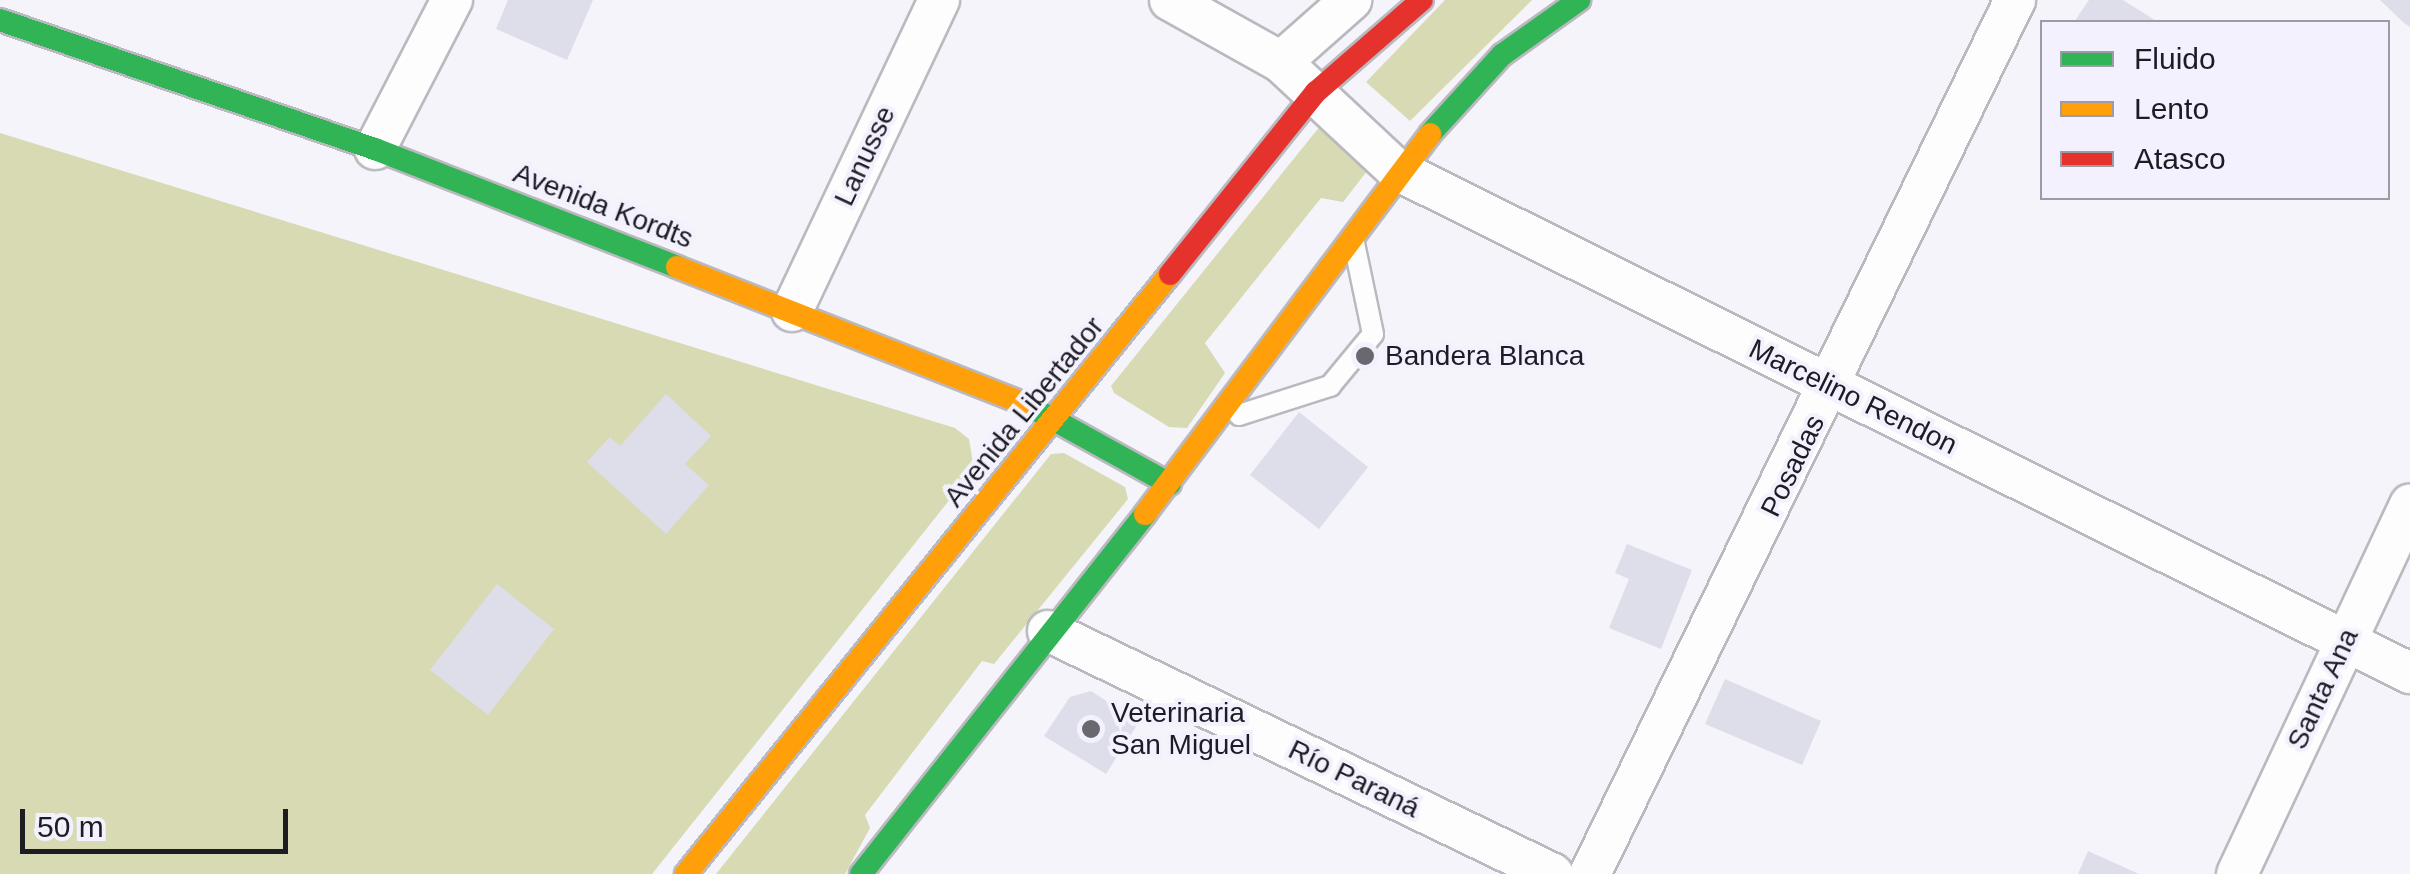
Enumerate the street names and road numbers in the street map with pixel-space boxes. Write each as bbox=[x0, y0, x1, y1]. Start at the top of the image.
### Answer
street label: Lanusse bbox=[827, 101, 903, 211]
street label: Avenida Kordts bbox=[509, 156, 697, 256]
street label: Avenida Libertador bbox=[937, 310, 1111, 514]
street label: Marcelino Rendon bbox=[1744, 332, 1962, 462]
street label: Posadas bbox=[1754, 410, 1832, 522]
street label: Santa Ana bbox=[2280, 623, 2366, 755]
street label: Río Paraná bbox=[1283, 733, 1425, 825]

